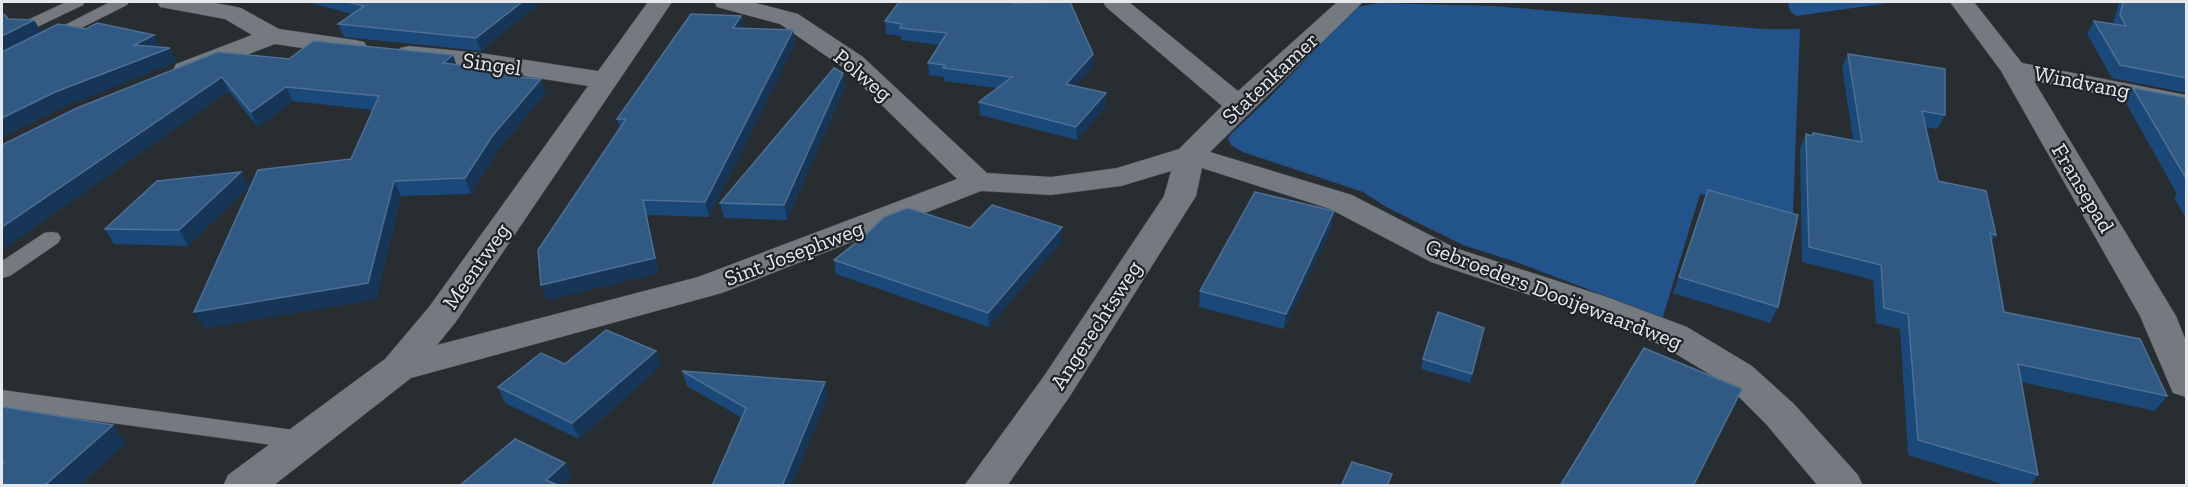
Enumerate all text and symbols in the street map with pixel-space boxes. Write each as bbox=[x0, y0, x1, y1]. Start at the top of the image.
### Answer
street label: Statenkamer bbox=[1216, 26, 1324, 130]
street label: Polweg bbox=[828, 43, 898, 107]
street label: Singel bbox=[461, 47, 523, 81]
street label: Windvang bbox=[2032, 59, 2132, 105]
street label: Fransepad bbox=[2046, 138, 2120, 238]
street label: Sint Josephweg bbox=[721, 214, 867, 292]
street label: Meentweg bbox=[436, 218, 516, 314]
street label: Gebroeders Dooijewaardweg bbox=[1422, 233, 1686, 355]
street label: Angerechtsweg bbox=[1044, 256, 1148, 394]

